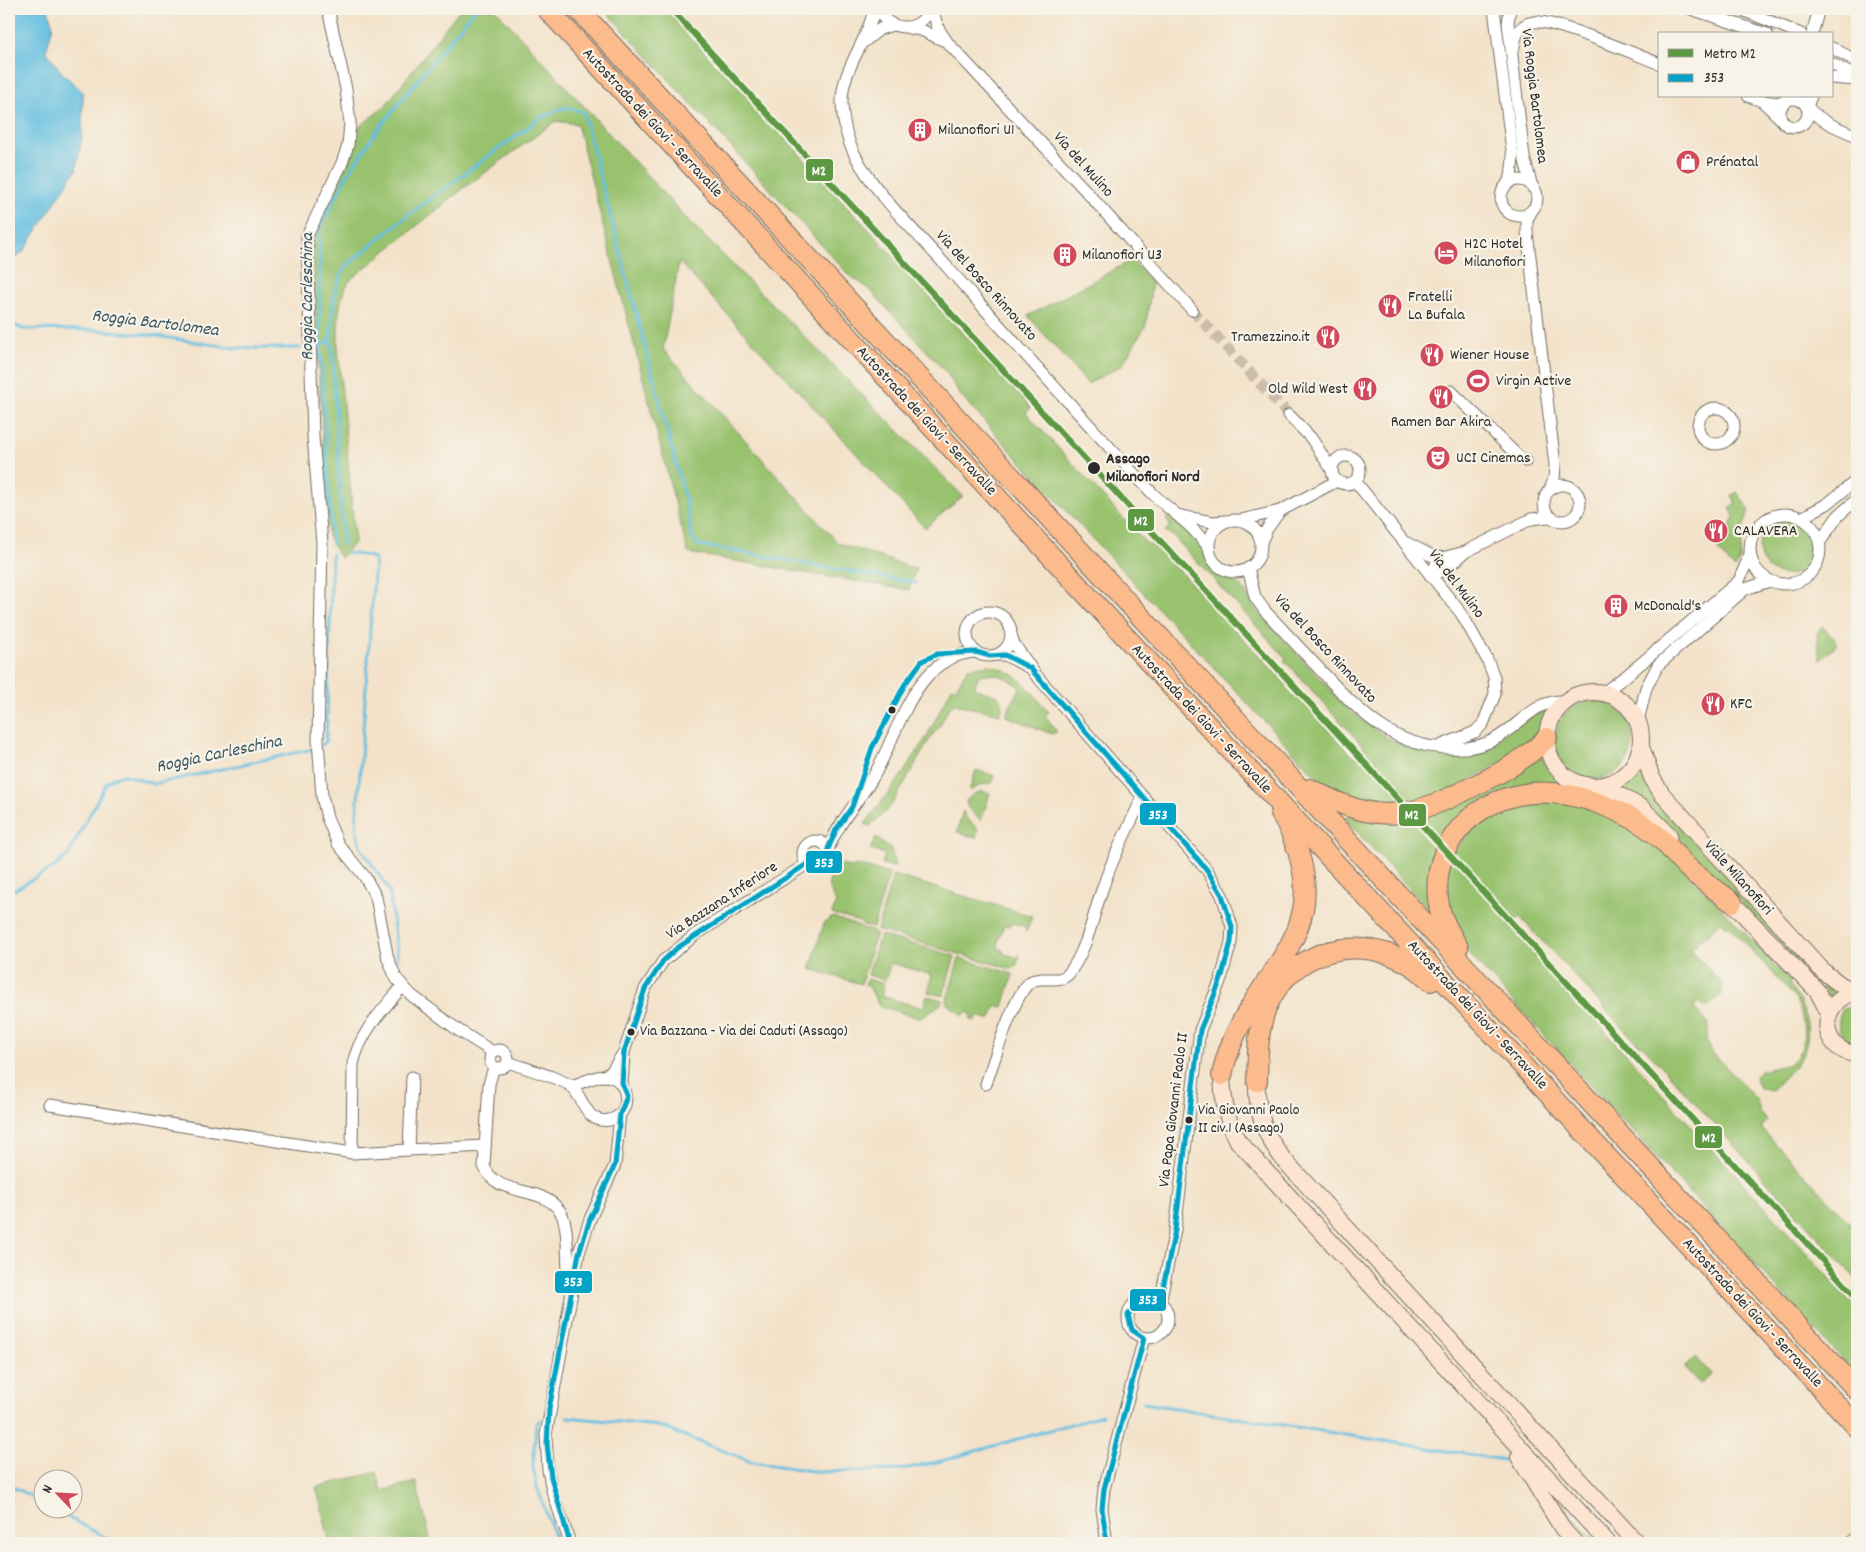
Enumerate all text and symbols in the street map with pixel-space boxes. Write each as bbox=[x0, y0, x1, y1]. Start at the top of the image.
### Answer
street label: Via Roggia Bartolomea bbox=[1514, 27, 1554, 165]
legend bbox=[1658, 32, 1834, 98]
street label: Autostrada dei Giovi - Serravalle bbox=[576, 43, 728, 203]
text: Metro M2 bbox=[1704, 44, 1756, 66]
text: 353 bbox=[1704, 68, 1724, 90]
building icon: Milanofiori U1 bbox=[907, 117, 933, 143]
place label: Milanofiori U1 bbox=[938, 119, 1014, 142]
street label: Via del Mulino bbox=[1047, 127, 1119, 203]
shop icon: Prénatal bbox=[1675, 149, 1701, 175]
place label: Prénatal bbox=[1706, 151, 1758, 174]
line badge: M2 bbox=[805, 158, 834, 182]
text: M2 bbox=[812, 162, 826, 182]
street label: Via del Bosco Rinnovato bbox=[930, 225, 1042, 347]
water label: Roggia Carleschina bbox=[296, 232, 321, 361]
place label: H2C Hotel Milanofiori bbox=[1464, 233, 1526, 274]
hotel icon: H2C Hotel Milanofiori bbox=[1433, 240, 1459, 266]
building icon: Milanofiori U3 bbox=[1052, 242, 1078, 268]
place label: Milanofiori U3 bbox=[1082, 244, 1162, 267]
place label: Fratelli La Bufala bbox=[1408, 286, 1465, 327]
restaurant icon: Fratelli La Bufala bbox=[1377, 293, 1403, 319]
water label: Roggia Bartolomea bbox=[90, 304, 221, 344]
restaurant icon: Tramezzino.it bbox=[1315, 324, 1341, 350]
place label: Tramezzino.it bbox=[1231, 326, 1310, 349]
street label: Autostrada dei Giovi - Serravalle bbox=[850, 341, 1002, 501]
restaurant icon: Wiener House bbox=[1419, 342, 1445, 368]
place label: Wiener House bbox=[1450, 344, 1529, 367]
sports icon: Virgin Active bbox=[1465, 368, 1491, 394]
place label: Virgin Active bbox=[1496, 370, 1571, 393]
restaurant icon: Old Wild West bbox=[1352, 376, 1378, 402]
place label: Old Wild West bbox=[1268, 378, 1348, 401]
restaurant icon: Ramen Bar Akira bbox=[1428, 384, 1454, 410]
place label: Ramen Bar Akira bbox=[1391, 411, 1492, 434]
theatre icon: UCI Cinemas bbox=[1425, 445, 1451, 471]
place label: UCI Cinemas bbox=[1456, 447, 1531, 470]
place label: Assago Milanofiori Nord bbox=[1106, 448, 1200, 489]
marker: Assago Milanofiori Nord bbox=[1086, 460, 1102, 476]
line badge: M2 bbox=[1127, 508, 1155, 532]
text: M2 bbox=[1134, 512, 1148, 532]
restaurant icon: CALAVERA bbox=[1703, 518, 1729, 544]
place label: CALAVERA bbox=[1734, 520, 1798, 543]
street label: Via del Mulino bbox=[1422, 545, 1490, 623]
street label: Via del Bosco Rinnovato bbox=[1268, 589, 1382, 709]
building icon: McDonald's bbox=[1603, 593, 1629, 619]
place label: McDonald's bbox=[1634, 595, 1702, 618]
street label: Autostrada dei Giovi - Serravalle bbox=[1125, 639, 1277, 799]
restaurant icon: KFC bbox=[1700, 691, 1726, 717]
place label: KFC bbox=[1730, 693, 1753, 716]
unlabelled marker bbox=[887, 705, 897, 715]
water label: Roggia Carleschina bbox=[154, 729, 286, 781]
line badge: 353 bbox=[1139, 802, 1177, 826]
line badge: M2 bbox=[1398, 803, 1427, 827]
text: 353 bbox=[1149, 806, 1167, 826]
text: M2 bbox=[1405, 806, 1419, 826]
street label: Viale Milanofiori bbox=[1698, 835, 1778, 921]
line badge: 353 bbox=[805, 850, 843, 874]
text: 353 bbox=[815, 854, 833, 874]
street label: Via Bazzana Inferiore bbox=[662, 856, 782, 946]
street label: Autostrada dei Giovi - Serravalle bbox=[1401, 935, 1553, 1095]
place label: Via Bazzana - Via dei Caduti (Assago) bbox=[640, 1021, 848, 1043]
marker: Via Bazzana - Via dei Caduti (Assago) bbox=[626, 1027, 636, 1037]
street label: Via Papa Giovanni Paolo II bbox=[1153, 1032, 1195, 1188]
place label: Via Giovanni Paolo II civ.1 (Assago) bbox=[1198, 1100, 1300, 1140]
marker: Via Giovanni Paolo II civ.1 (Assago) bbox=[1184, 1115, 1194, 1125]
line badge: M2 bbox=[1694, 1125, 1723, 1149]
text: M2 bbox=[1702, 1129, 1716, 1149]
street label: Autostrada dei Giovi - Serravalle bbox=[1676, 1233, 1828, 1393]
line badge: 353 bbox=[554, 1270, 593, 1294]
text: 353 bbox=[564, 1273, 582, 1293]
line badge: 353 bbox=[1129, 1288, 1167, 1312]
text: 353 bbox=[1139, 1291, 1157, 1311]
north arrow bbox=[32, 1470, 82, 1520]
text: N bbox=[38, 1482, 59, 1497]

